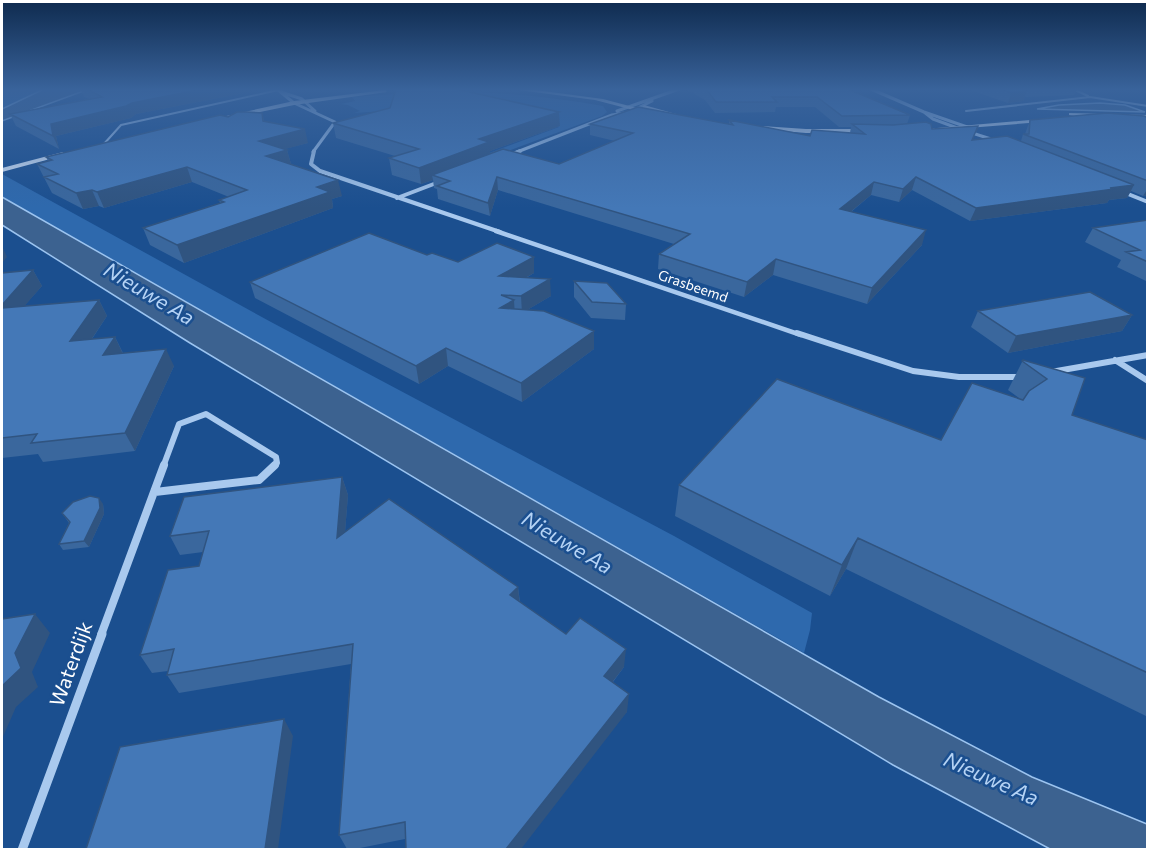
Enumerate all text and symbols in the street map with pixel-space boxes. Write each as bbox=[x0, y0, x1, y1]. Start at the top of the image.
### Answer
water label: Nieuwe Aa bbox=[100, 256, 200, 329]
street label: Grasbeemd bbox=[656, 266, 730, 305]
water label: Nieuwe Aa bbox=[518, 505, 618, 578]
street label: Waterdijk bbox=[44, 618, 97, 709]
water label: Nieuwe Aa bbox=[940, 746, 1043, 810]

